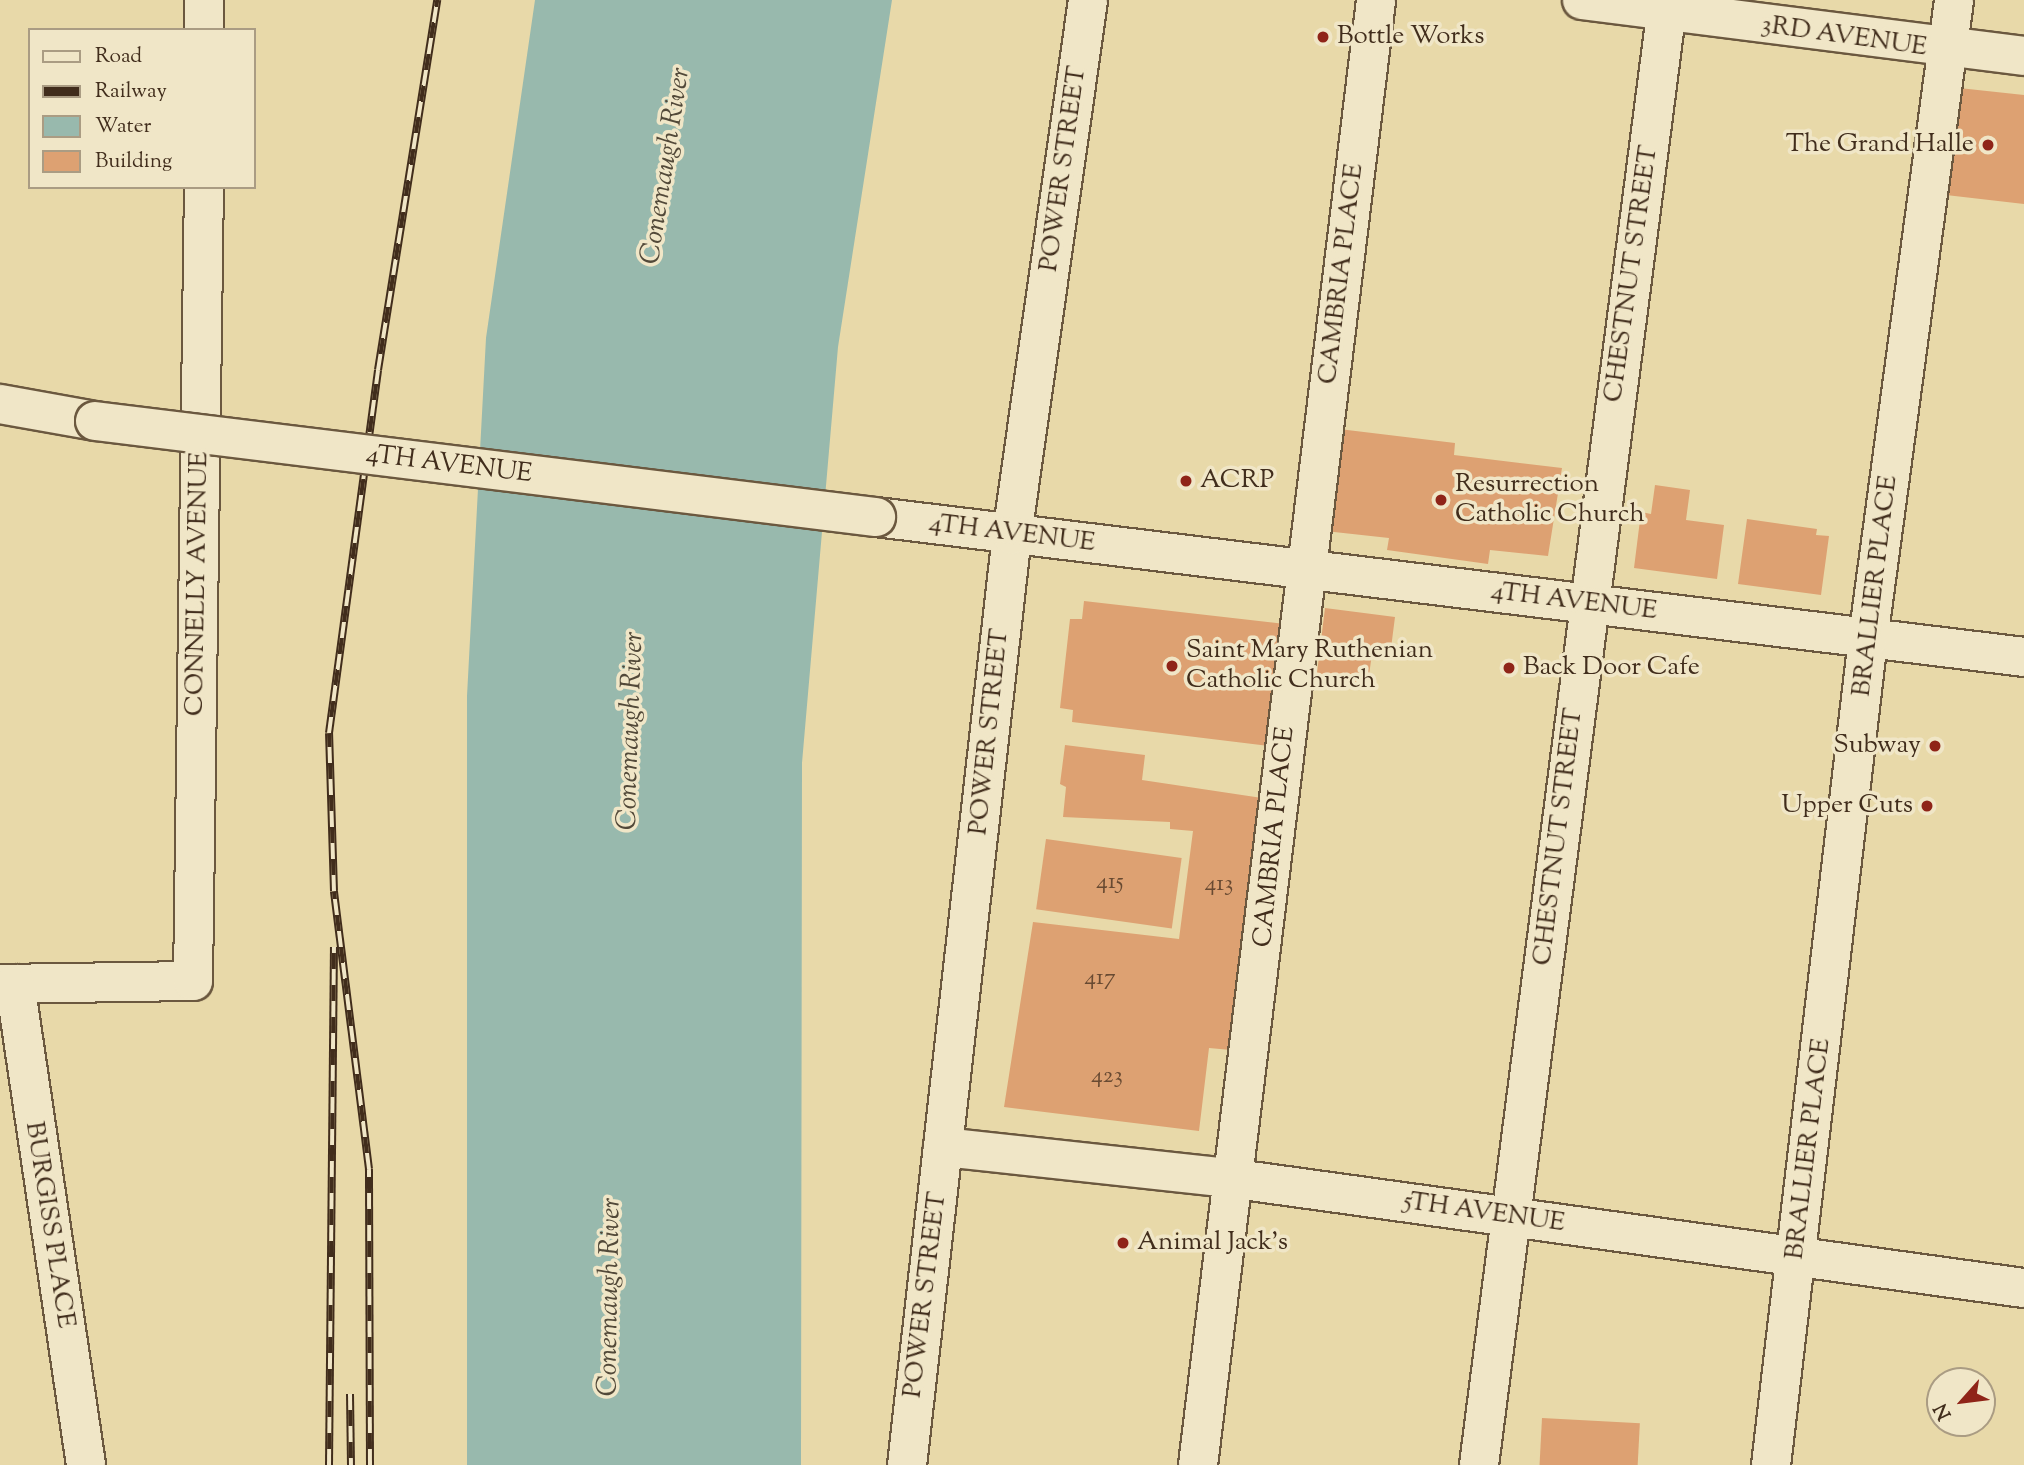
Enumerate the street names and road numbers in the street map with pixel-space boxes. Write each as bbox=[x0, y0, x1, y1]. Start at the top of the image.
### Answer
street label: 3RD AVENUE bbox=[1759, 10, 1929, 64]
street label: POWER STREET bbox=[1034, 64, 1094, 274]
street label: CHESTNUT STREET bbox=[1599, 144, 1665, 404]
street label: CAMBRIA PLACE bbox=[1313, 162, 1371, 386]
street label: 4TH AVENUE bbox=[364, 439, 534, 491]
street label: CONNELLY AVENUE bbox=[180, 452, 216, 716]
street label: BRALLIER PLACE bbox=[1847, 474, 1905, 698]
street label: 4TH AVENUE bbox=[927, 508, 1097, 560]
street label: 4TH AVENUE bbox=[1489, 576, 1659, 628]
street label: POWER STREET bbox=[964, 627, 1016, 837]
street label: CHESTNUT STREET bbox=[1528, 707, 1590, 967]
street label: CAMBRIA PLACE bbox=[1248, 725, 1302, 949]
street label: BRALLIER PLACE bbox=[1780, 1037, 1838, 1261]
street label: BURGISS PLACE bbox=[17, 1120, 81, 1330]
street label: 5TH AVENUE bbox=[1401, 1186, 1567, 1240]
street label: POWER STREET bbox=[898, 1190, 954, 1400]

